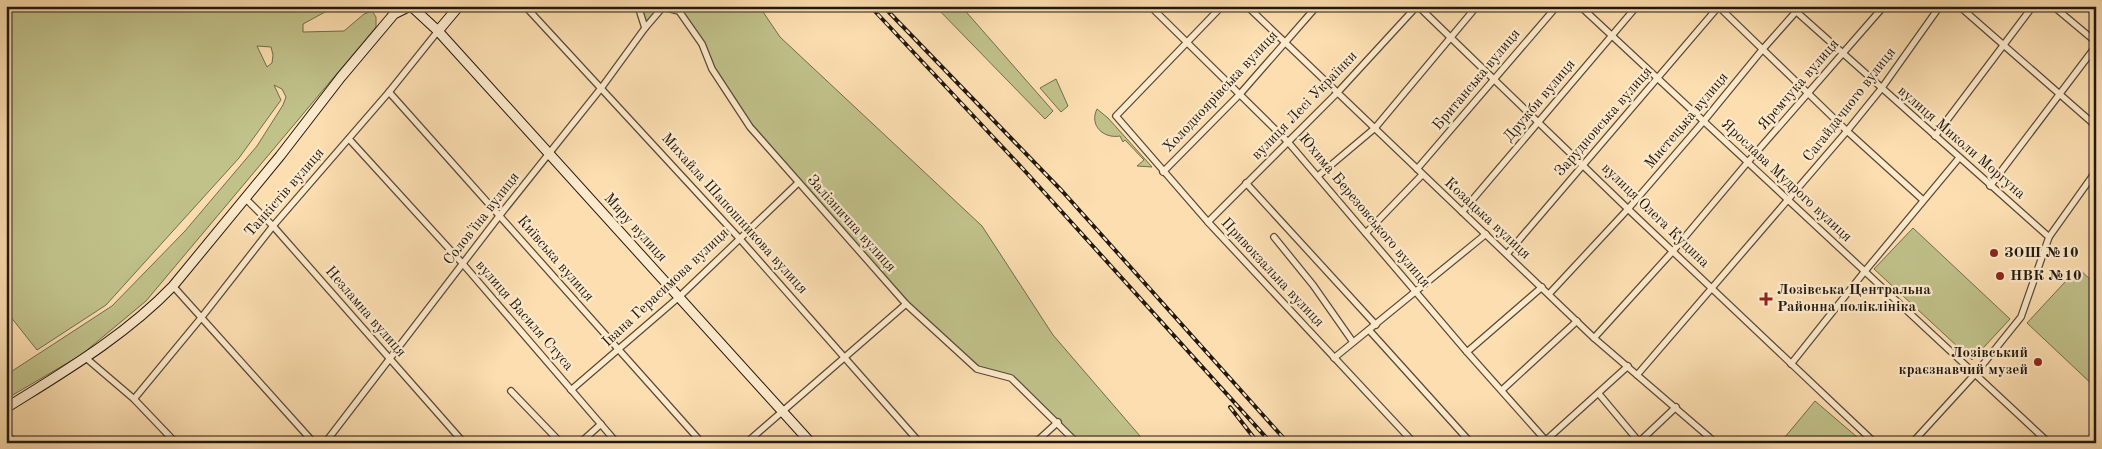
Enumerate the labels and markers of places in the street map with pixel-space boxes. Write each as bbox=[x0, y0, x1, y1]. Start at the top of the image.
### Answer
place label: ЗОШ №10 bbox=[2004, 246, 2079, 261]
marker: ЗОШ №10 bbox=[1988, 247, 2000, 259]
place label: НВК №10 bbox=[2010, 269, 2082, 284]
marker: НВК №10 bbox=[1994, 270, 2006, 282]
place label: Лозівська Центральна Районна поліклініка bbox=[1777, 283, 1931, 315]
marker: Лозівська Центральна Районна поліклініка bbox=[1759, 292, 1773, 306]
place label: Лозівський краєзнавчий музей bbox=[1899, 346, 2028, 378]
marker: Лозівський краєзнавчий музей bbox=[2032, 356, 2044, 368]

